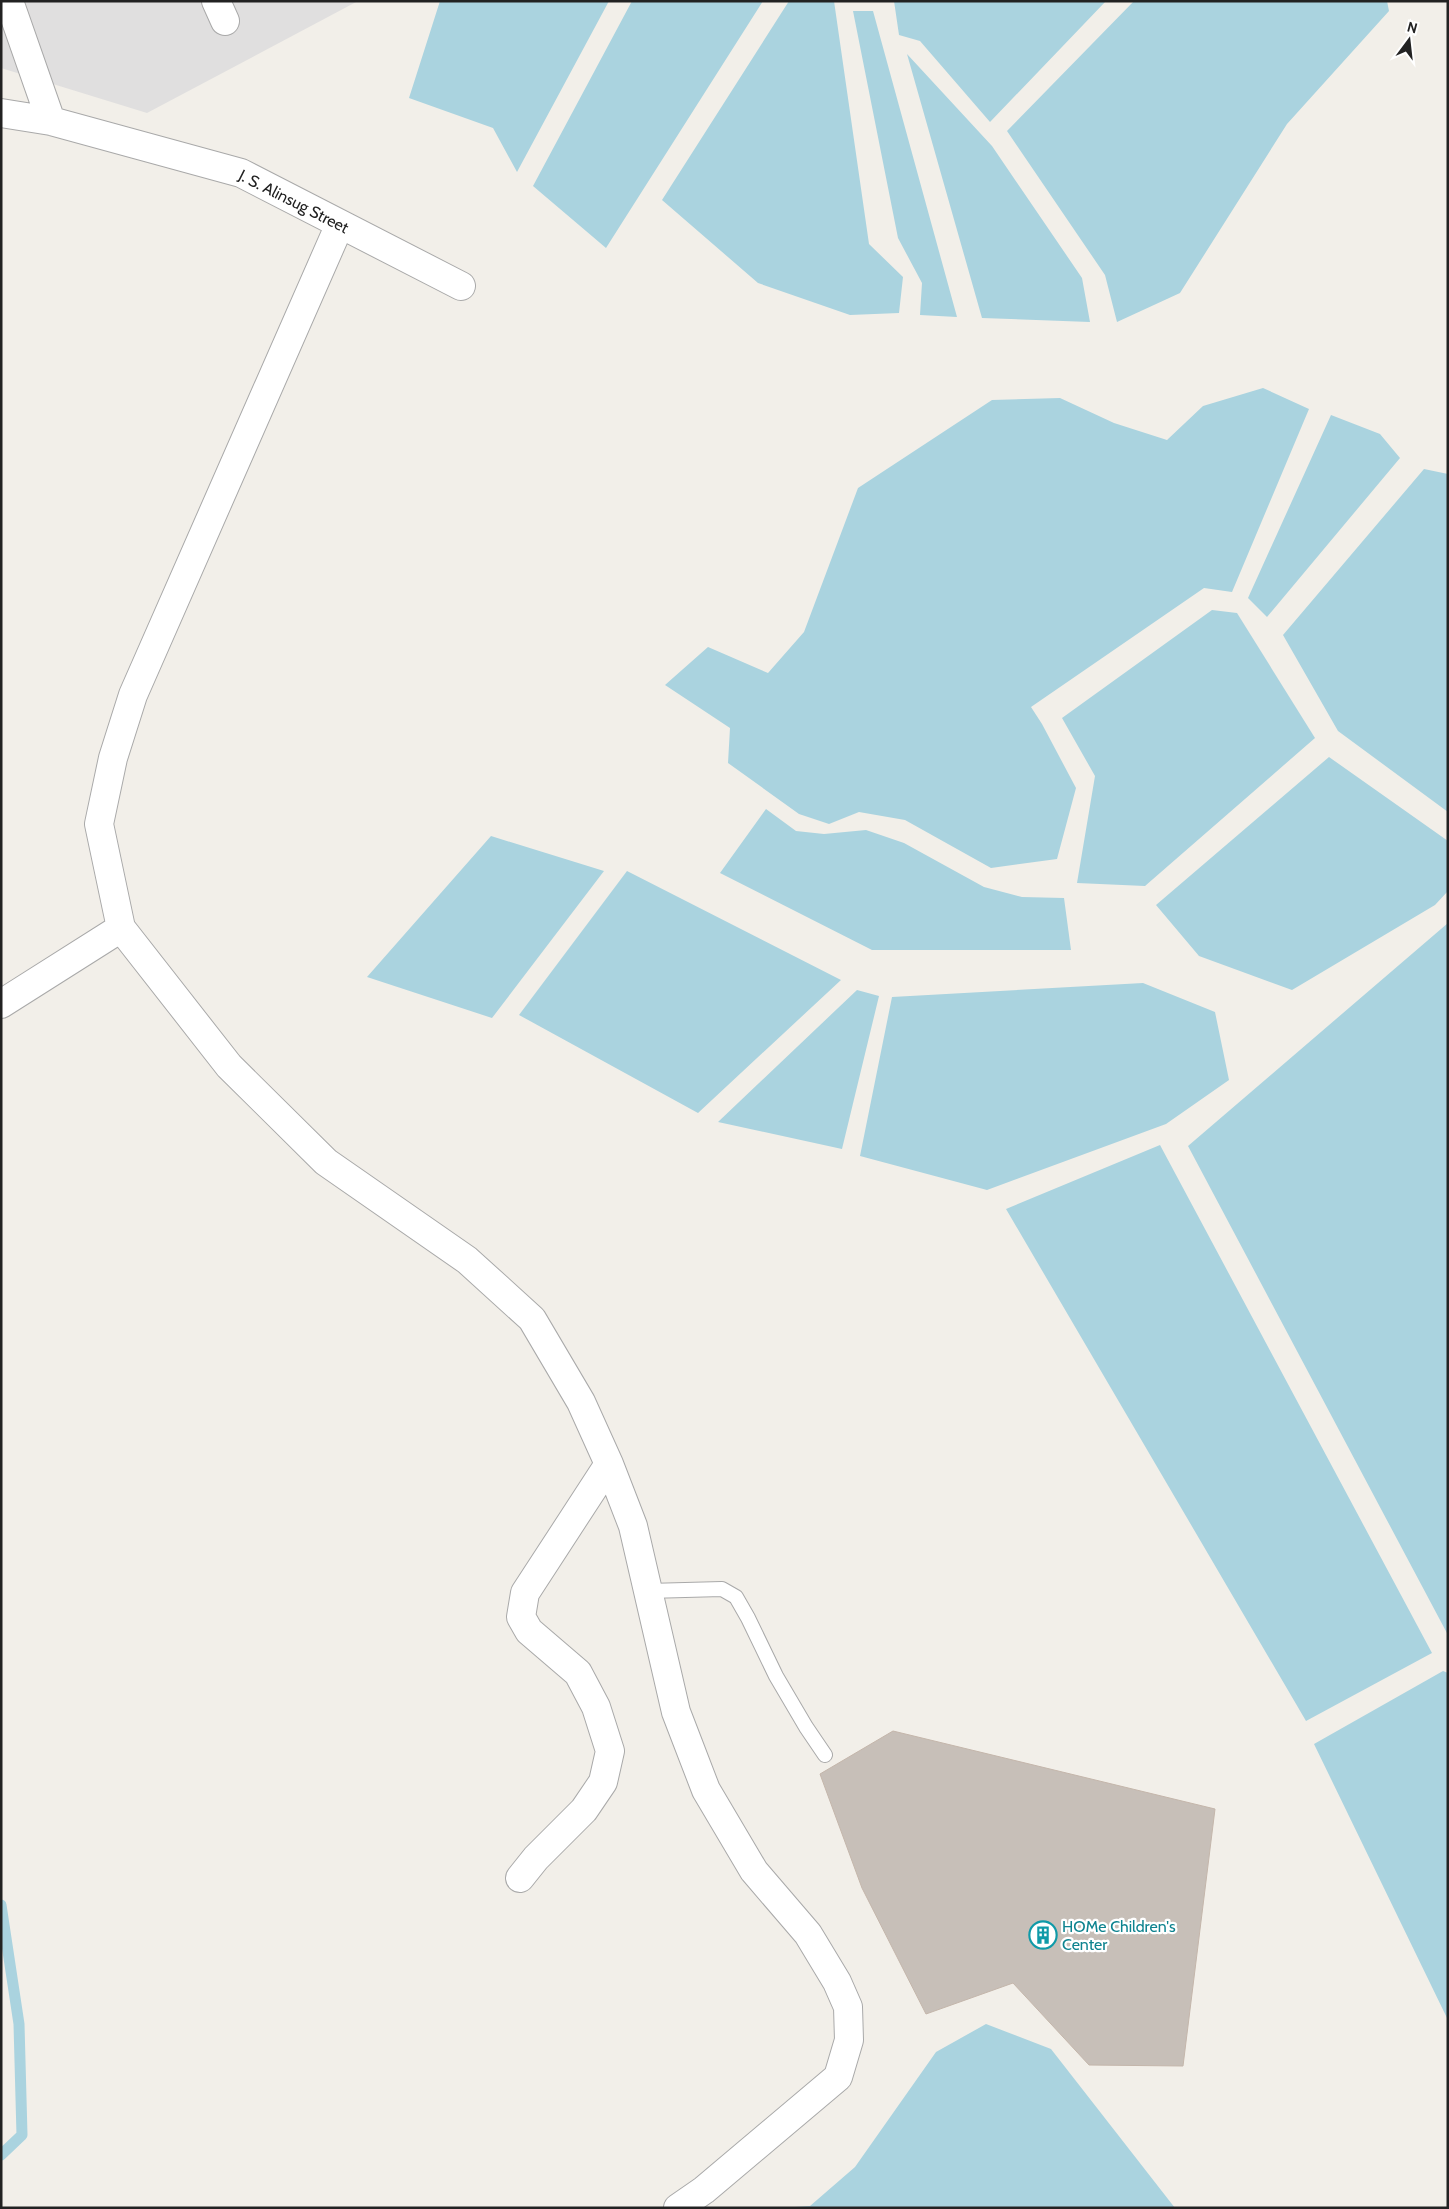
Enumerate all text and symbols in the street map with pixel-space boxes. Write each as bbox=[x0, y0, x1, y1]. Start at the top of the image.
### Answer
north arrow bbox=[1384, 15, 1434, 65]
text: N bbox=[1405, 17, 1419, 37]
street label: J. S. Alinsug Street bbox=[235, 165, 352, 238]
place label: HOMe Children's Center bbox=[1062, 1917, 1176, 1954]
building icon: HOMe Children's Center bbox=[1028, 1920, 1058, 1950]

